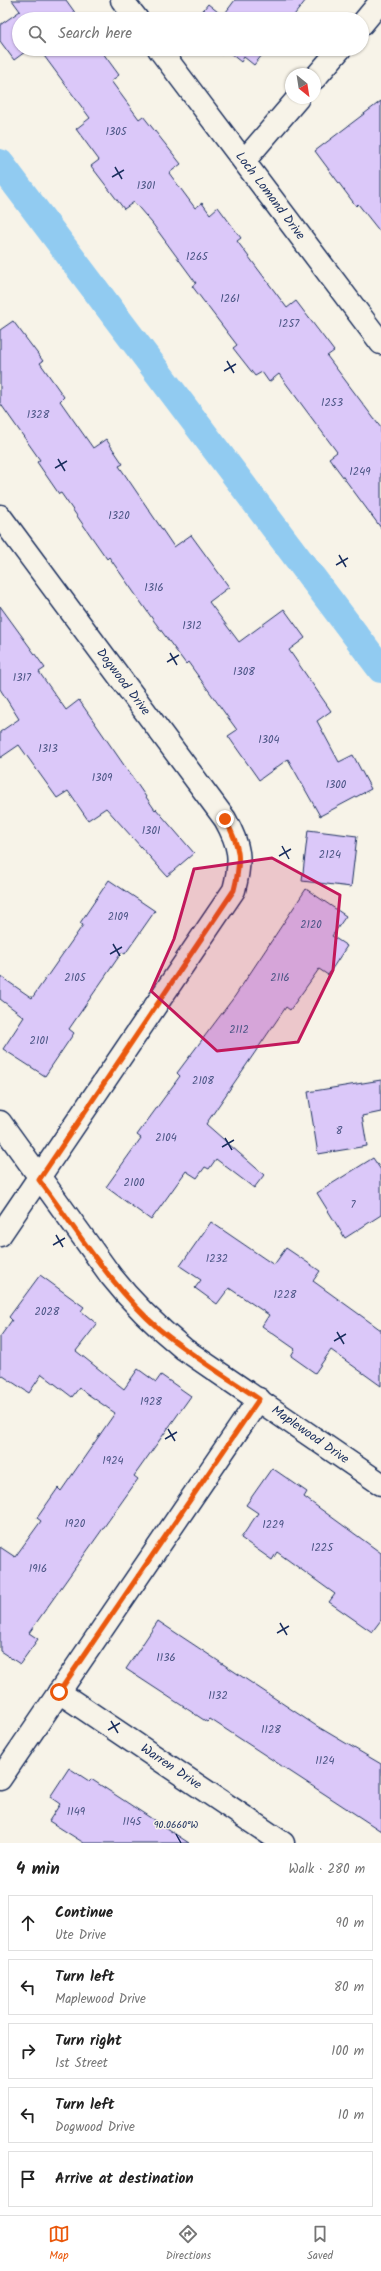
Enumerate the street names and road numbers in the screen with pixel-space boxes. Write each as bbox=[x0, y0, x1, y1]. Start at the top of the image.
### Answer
street label: Loch Lomand Drive bbox=[230, 147, 310, 245]
street label: Dogwood Drive bbox=[91, 644, 155, 720]
street label: Maplewood Drive bbox=[267, 1400, 353, 1470]
street label: Warren Drive bbox=[136, 1739, 206, 1795]

